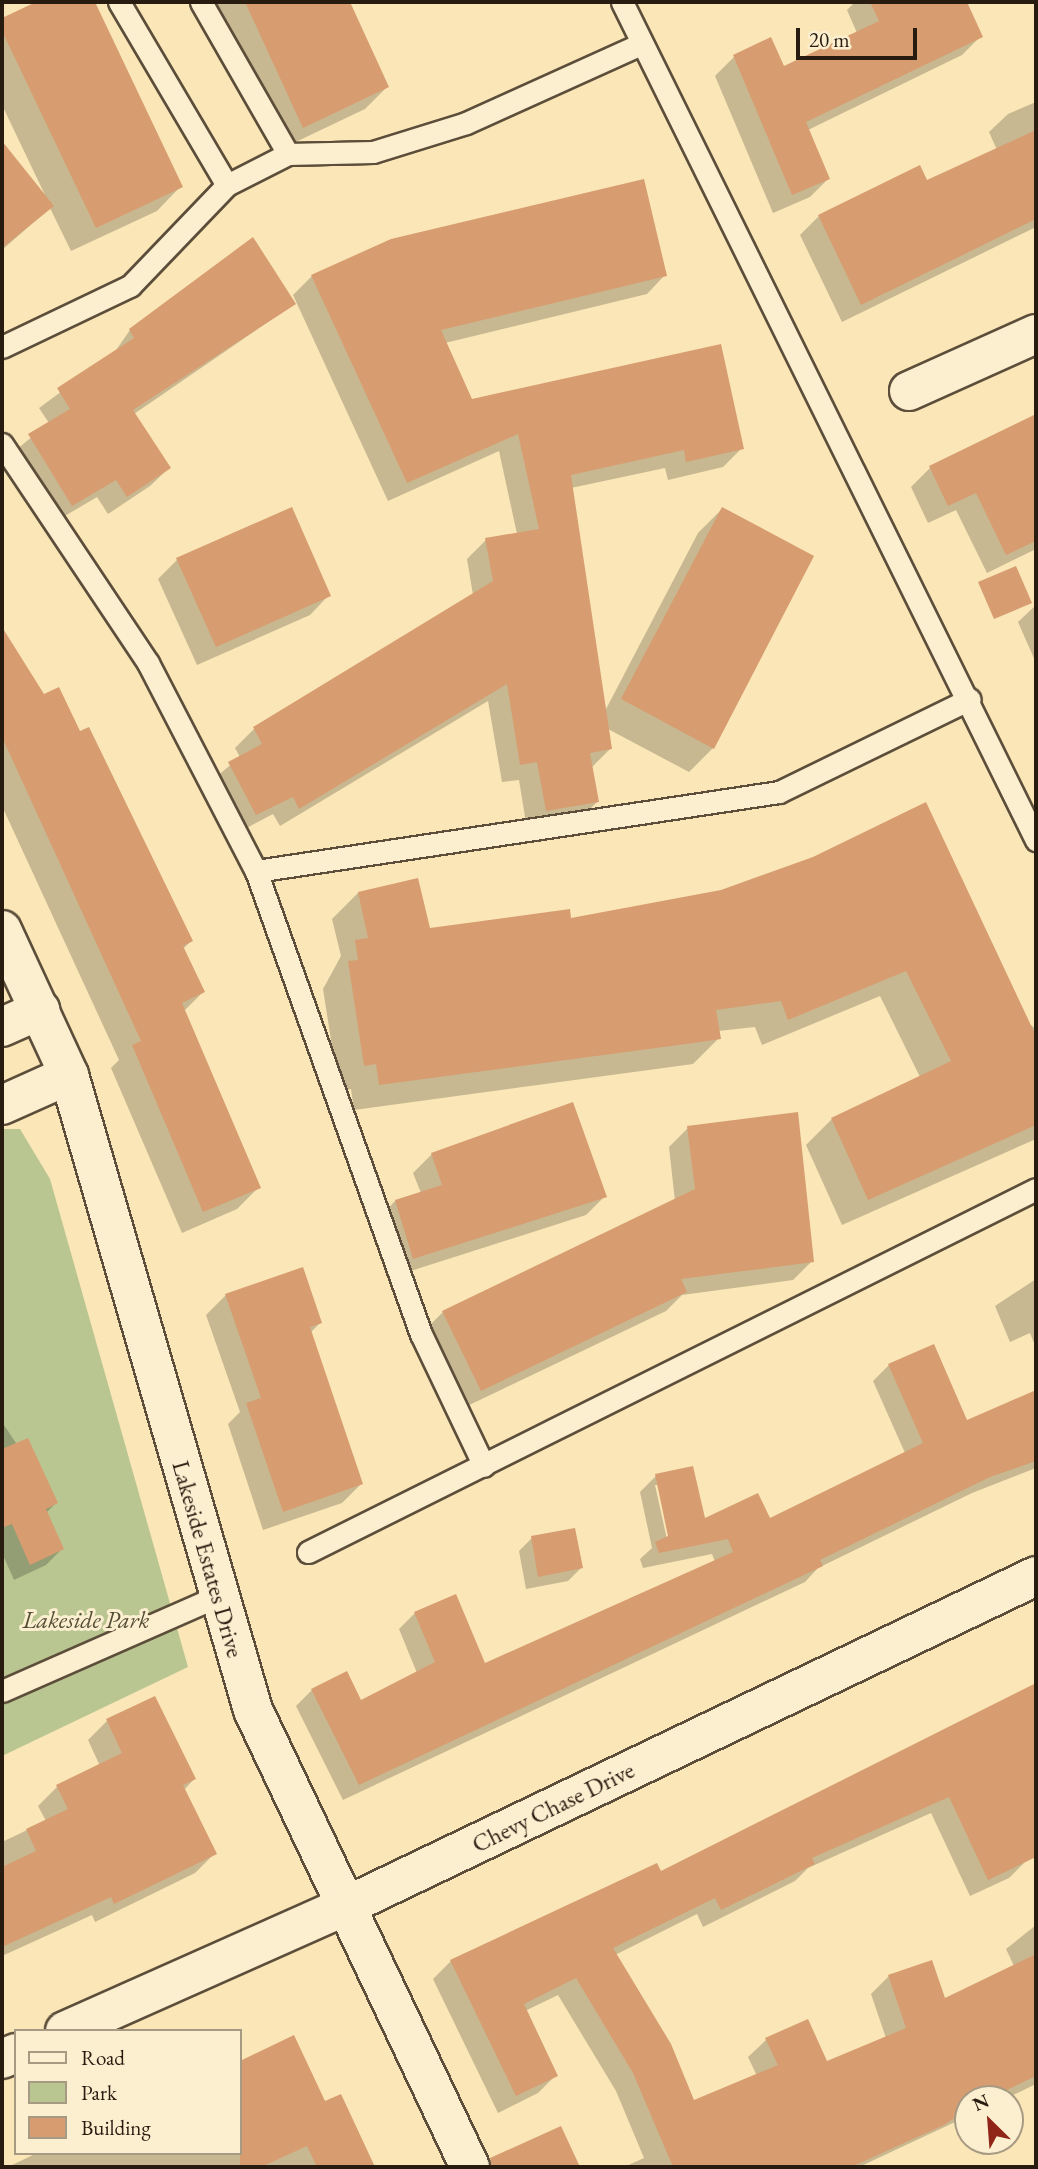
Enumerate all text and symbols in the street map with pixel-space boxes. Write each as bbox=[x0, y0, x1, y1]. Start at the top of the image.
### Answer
scale bar bbox=[800, 14, 921, 58]
text: 20 m bbox=[809, 26, 850, 53]
street label: Lakeside Estates Drive bbox=[166, 1457, 250, 1661]
park label: Lakeside Park bbox=[23, 1606, 149, 1634]
street label: Chevy Chase Drive bbox=[467, 1755, 639, 1859]
legend bbox=[14, 2029, 242, 2155]
text: Road bbox=[81, 2044, 125, 2071]
text: Park bbox=[81, 2079, 117, 2106]
north arrow bbox=[954, 2085, 1024, 2155]
text: N bbox=[969, 2088, 993, 2117]
text: Building bbox=[81, 2114, 151, 2141]

